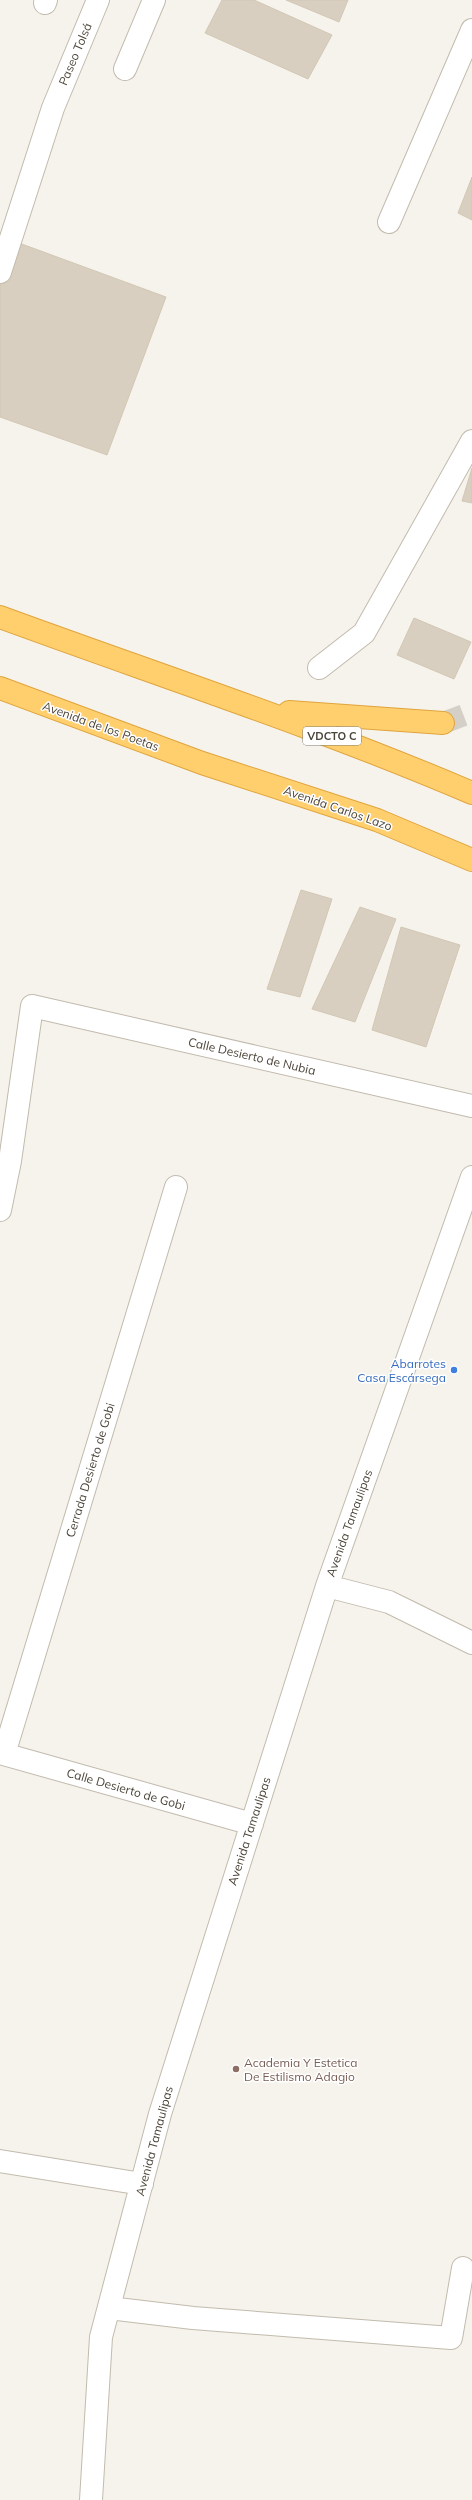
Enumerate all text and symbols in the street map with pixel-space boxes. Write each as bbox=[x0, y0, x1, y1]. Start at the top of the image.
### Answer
street label: Paseo Tolsá bbox=[55, 21, 95, 87]
street label: Avenida de los Poetas bbox=[41, 698, 161, 754]
road number: VDCTO C bbox=[303, 727, 361, 745]
street label: Avenida Carlos Lazo bbox=[282, 782, 394, 834]
street label: Calle Desierto de Nubia bbox=[187, 1034, 317, 1078]
place label: Abarrotes Casa Escársega bbox=[357, 1356, 446, 1385]
marker: Abarrotes Casa Escársega bbox=[449, 1365, 459, 1375]
street label: Cerrada Desierto de Gobi bbox=[62, 1401, 118, 1539]
street label: Avenida Tamaulipas bbox=[323, 1467, 375, 1579]
street label: Calle Desierto de Gobi bbox=[65, 1765, 187, 1813]
street label: Avenida Tamaulipas bbox=[224, 1775, 274, 1887]
place label: Academia Y Estetica De Estilismo Adagio bbox=[244, 2055, 357, 2084]
marker: Academia Y Estetica De Estilismo Adagio bbox=[231, 2064, 241, 2074]
street label: Avenida Tamaulipas bbox=[132, 2084, 176, 2198]

